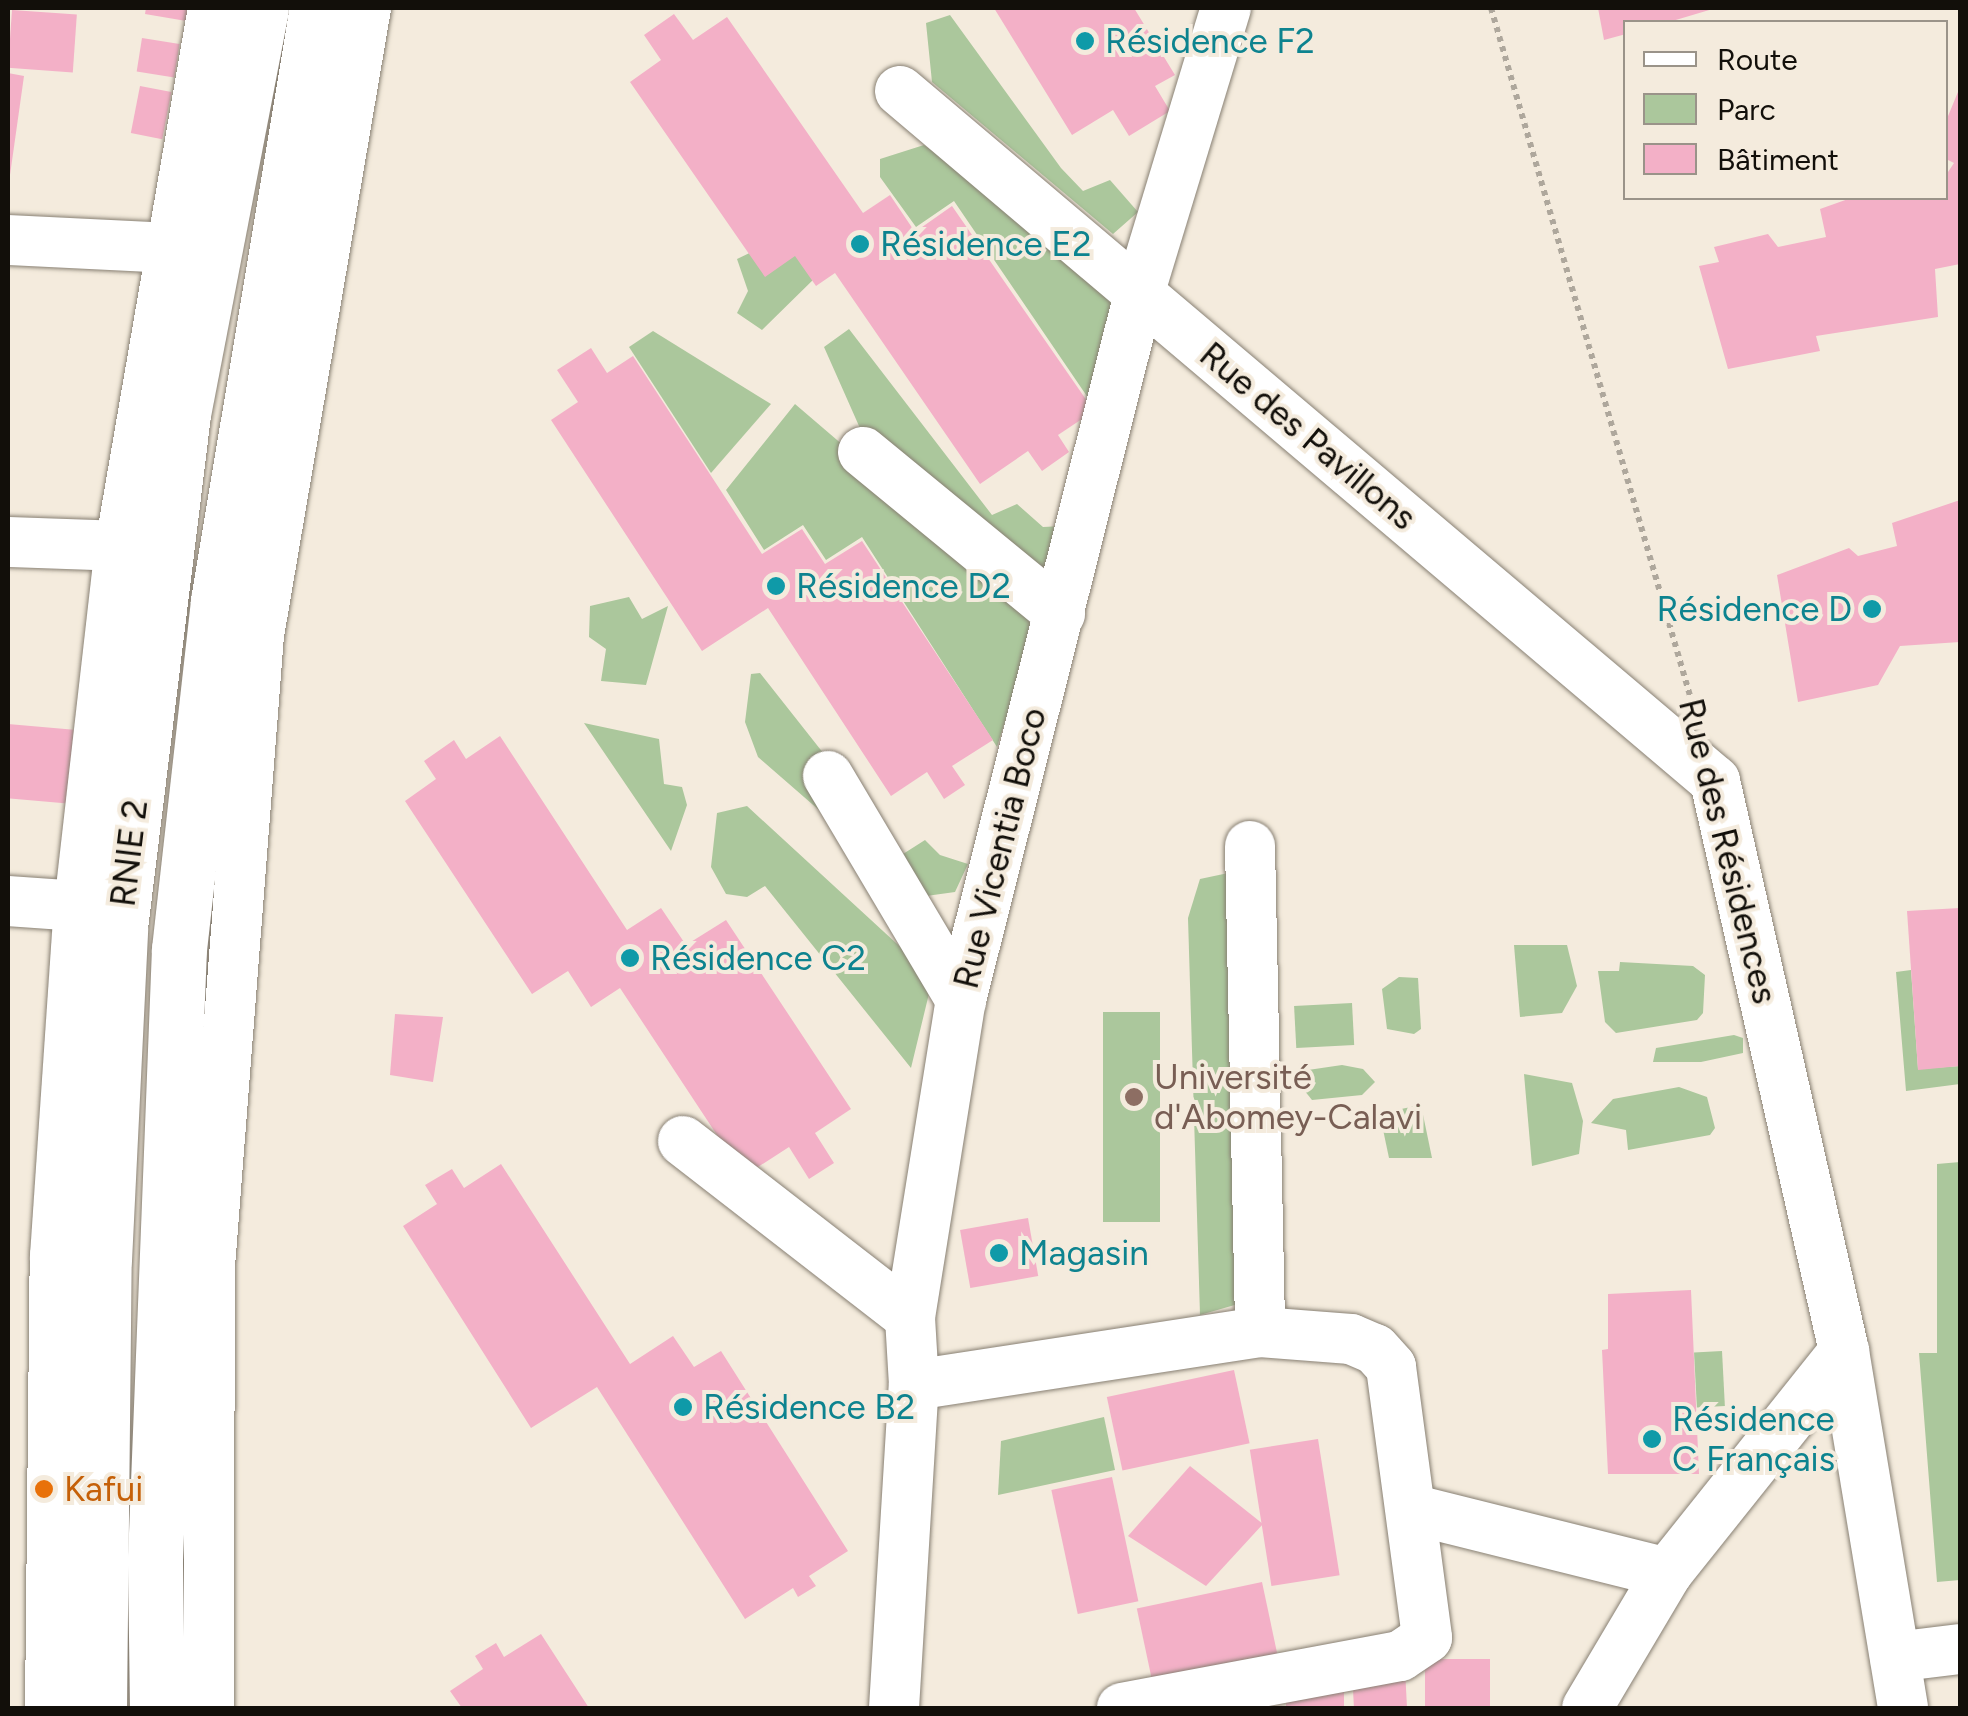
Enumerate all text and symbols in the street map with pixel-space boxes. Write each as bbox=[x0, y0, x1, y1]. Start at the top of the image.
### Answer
place label: Résidence F2 bbox=[1105, 20, 1315, 62]
legend bbox=[1623, 20, 1948, 200]
marker: Résidence F2 bbox=[1074, 30, 1096, 52]
text: Route bbox=[1717, 41, 1798, 78]
text: Parc bbox=[1717, 91, 1776, 128]
text: Bâtiment bbox=[1717, 141, 1839, 178]
place label: Résidence E2 bbox=[880, 223, 1092, 265]
marker: Résidence E2 bbox=[849, 233, 871, 255]
street label: Rue des Pavillons bbox=[1191, 333, 1425, 539]
place label: Résidence D2 bbox=[796, 565, 1011, 607]
marker: Résidence D2 bbox=[765, 575, 787, 597]
place label: Résidence D bbox=[1657, 588, 1852, 630]
marker: Résidence D bbox=[1861, 598, 1883, 620]
street label: Rue des Résidences bbox=[1670, 694, 1786, 1008]
street label: Rue Vicentia Boco bbox=[945, 703, 1055, 993]
street label: RNIE 2 bbox=[102, 797, 156, 909]
place label: Résidence C2 bbox=[650, 937, 866, 979]
marker: Résidence C2 bbox=[619, 947, 641, 969]
place label: Université d'Abomey-Calavi bbox=[1154, 1056, 1422, 1138]
marker: Université d'Abomey-Calavi bbox=[1123, 1086, 1145, 1108]
place label: Magasin bbox=[1019, 1232, 1149, 1274]
marker: Magasin bbox=[988, 1242, 1010, 1264]
place label: Résidence B2 bbox=[703, 1386, 915, 1428]
marker: Résidence B2 bbox=[672, 1396, 694, 1418]
place label: Résidence C Français bbox=[1672, 1398, 1835, 1480]
marker: Résidence C Français bbox=[1641, 1428, 1663, 1450]
place label: Kafui bbox=[64, 1468, 143, 1510]
marker: Kafui bbox=[33, 1478, 55, 1500]

